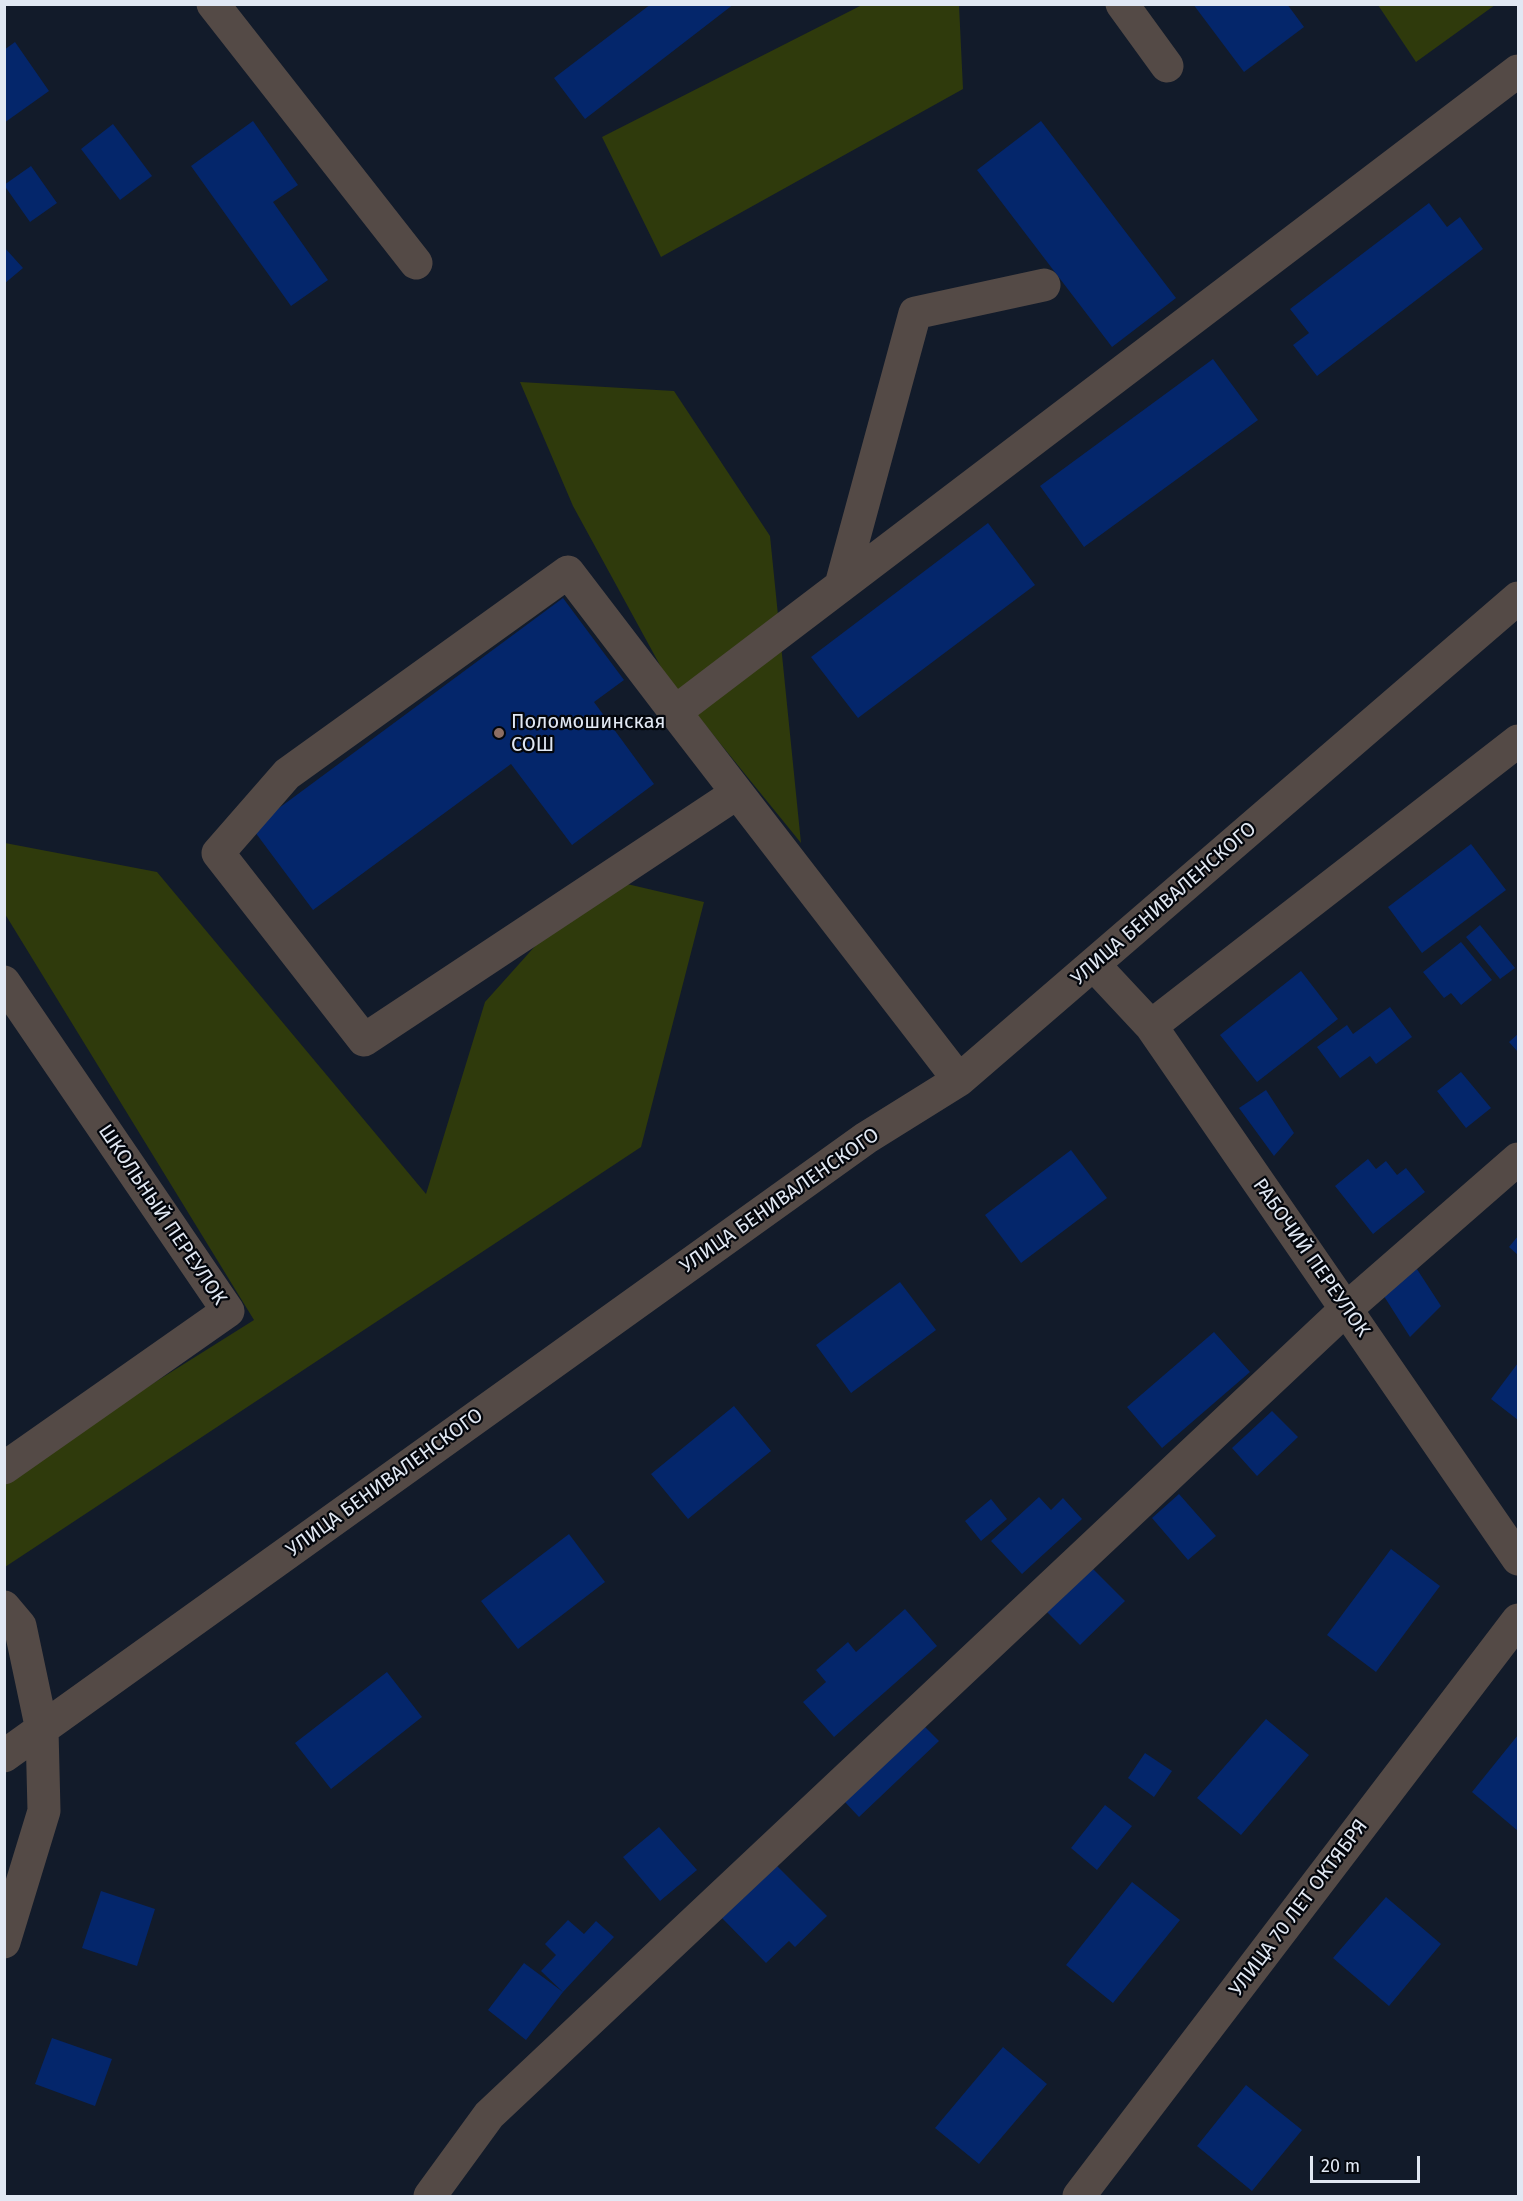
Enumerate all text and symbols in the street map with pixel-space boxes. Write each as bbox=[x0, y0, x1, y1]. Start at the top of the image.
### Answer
place label: Поломошинская СОШ bbox=[511, 710, 666, 757]
marker: Поломошинская СОШ bbox=[492, 726, 506, 740]
street label: УЛИЦА БЕНИВАЛЕНСКОГО bbox=[1067, 817, 1261, 991]
street label: ШКОЛЬНЫЙ ПЕРЕУЛОК bbox=[93, 1120, 231, 1310]
street label: УЛИЦА БЕНИВАЛЕНСКОГО bbox=[676, 1123, 884, 1279]
street label: РАБОЧИЙ ПЕРЕУЛОК bbox=[1247, 1174, 1375, 1342]
street label: УЛИЦА БЕНИВАЛЕНСКОГО bbox=[282, 1404, 488, 1562]
street label: УЛИЦА 70 ЛЕТ ОКТЯБРЯ bbox=[1225, 1815, 1373, 2001]
scale bar bbox=[1313, 2144, 1422, 2182]
text: 20 m bbox=[1321, 2155, 1360, 2177]

